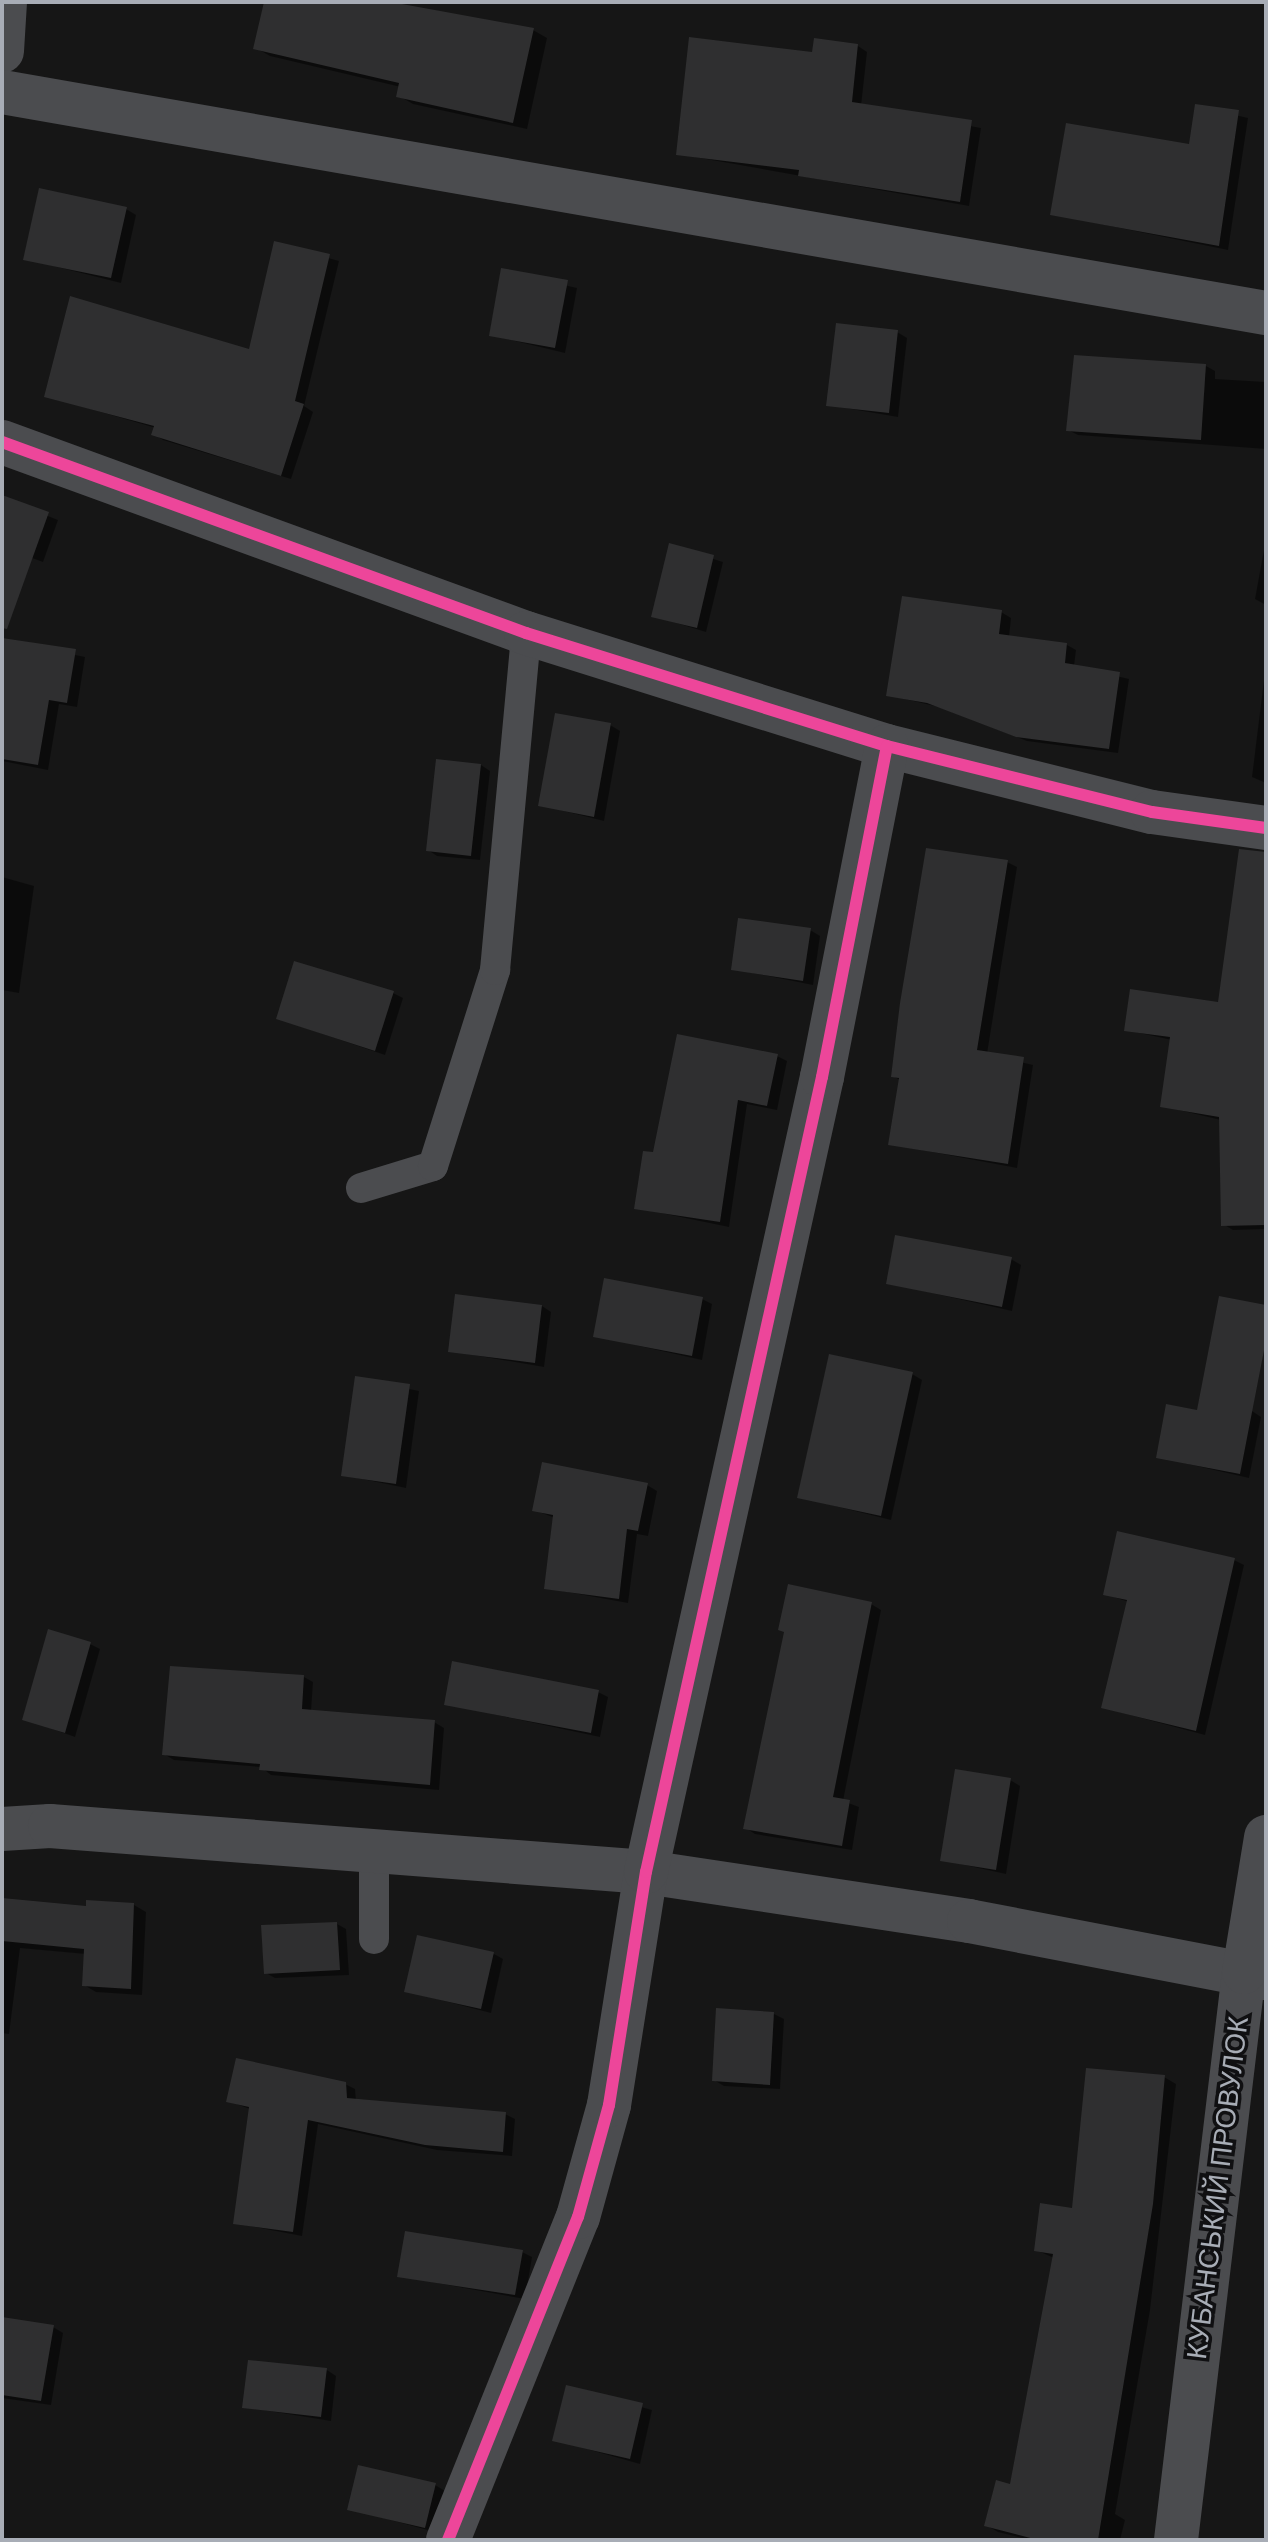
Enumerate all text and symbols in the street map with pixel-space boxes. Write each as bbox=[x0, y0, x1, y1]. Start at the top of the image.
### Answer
street label: КУБАНСЬКИЙ ПРОВУЛОК bbox=[1180, 2015, 1256, 2361]

